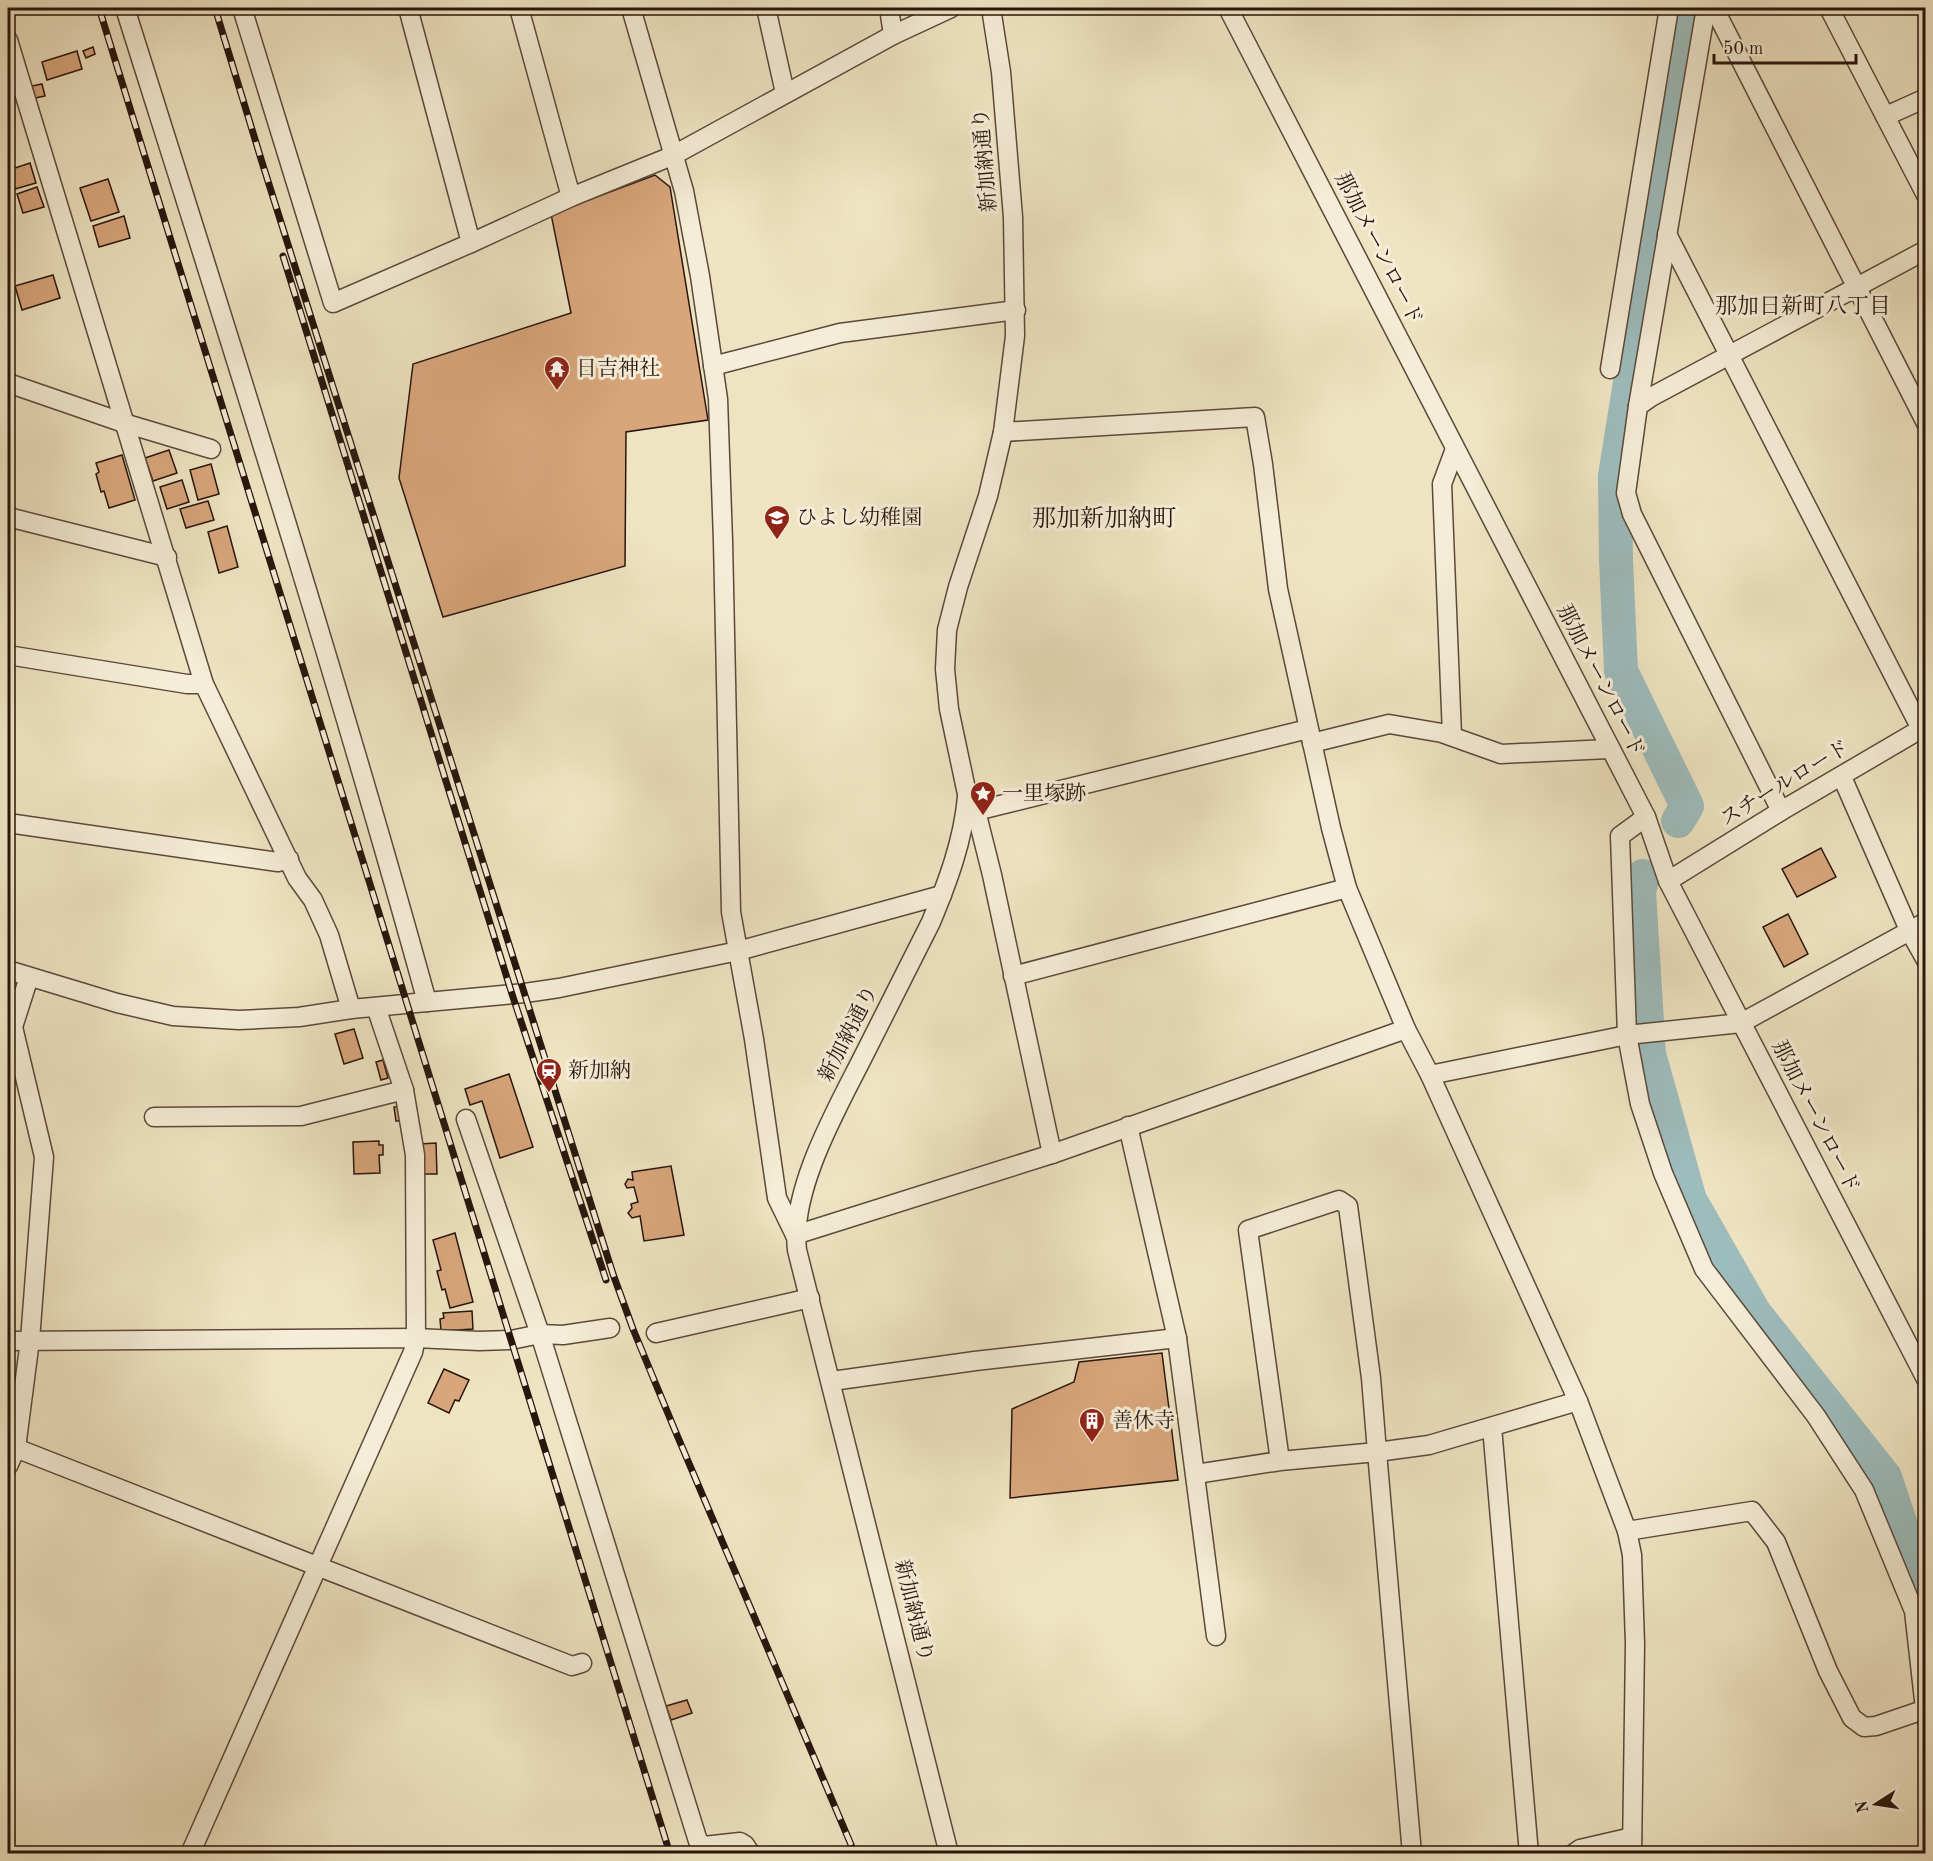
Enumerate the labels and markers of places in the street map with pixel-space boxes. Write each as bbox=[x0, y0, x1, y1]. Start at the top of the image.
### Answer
temple icon: 日吉神社 bbox=[542, 354, 572, 392]
place label: 日吉神社 bbox=[576, 357, 660, 380]
school or university icon: ひよし幼稚園 bbox=[762, 503, 792, 541]
place label: ひよし幼稚園 bbox=[796, 506, 922, 529]
place icon: 一里塚跡 bbox=[968, 779, 998, 817]
place label: 一里塚跡 bbox=[1002, 782, 1086, 805]
station icon: 新加納 bbox=[534, 1056, 564, 1094]
place label: 新加納 bbox=[568, 1059, 631, 1082]
building icon: 善休寺 bbox=[1077, 1406, 1107, 1444]
place label: 善休寺 bbox=[1112, 1409, 1175, 1432]

